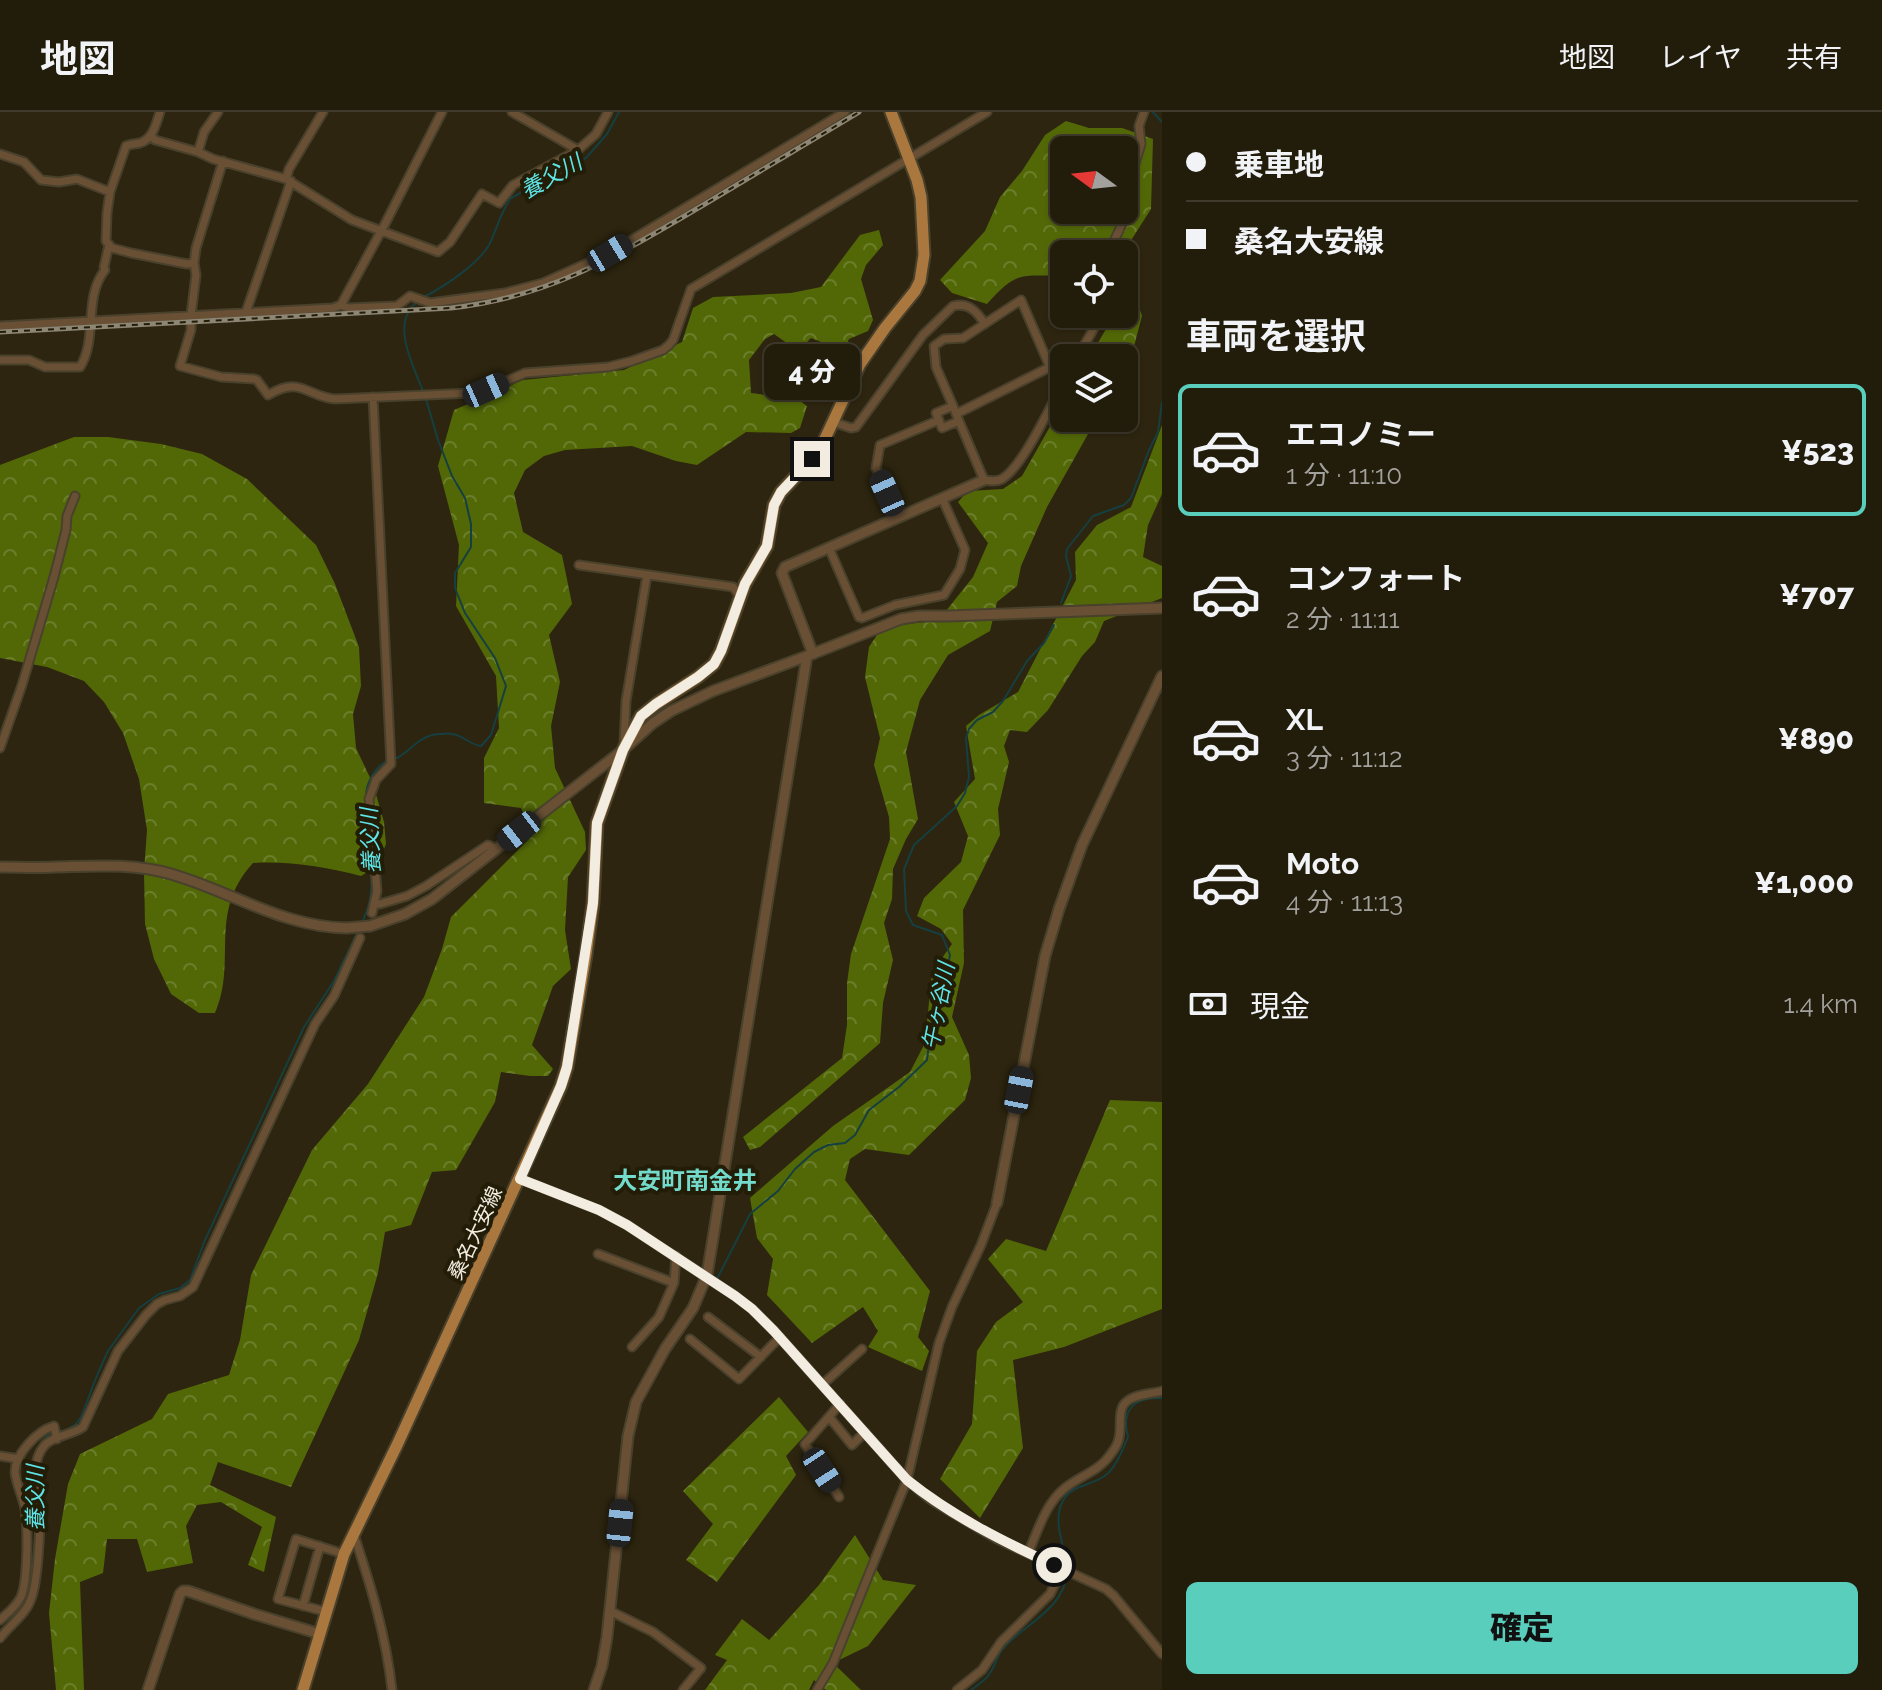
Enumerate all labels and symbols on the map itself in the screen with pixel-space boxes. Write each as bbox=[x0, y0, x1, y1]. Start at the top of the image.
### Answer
north arrow bbox=[1050, 136, 1138, 224]
water label: 養父川 bbox=[516, 148, 588, 203]
car bbox=[583, 230, 637, 276]
callout: 4 分 bbox=[764, 343, 860, 399]
car bbox=[459, 369, 513, 411]
route end bbox=[794, 441, 830, 477]
car bbox=[866, 466, 908, 520]
water label: 養父川 bbox=[355, 805, 385, 875]
car bbox=[493, 807, 545, 855]
water label: 午ヶ谷川 bbox=[917, 958, 960, 1052]
car bbox=[1003, 1064, 1035, 1116]
district label: 大安町南金井 bbox=[613, 1166, 757, 1195]
street label: 桑名大安線 bbox=[443, 1183, 507, 1283]
car bbox=[799, 1443, 845, 1497]
water label: 養父川 bbox=[22, 1463, 48, 1531]
car bbox=[606, 1498, 634, 1548]
route start bbox=[1036, 1547, 1072, 1583]

